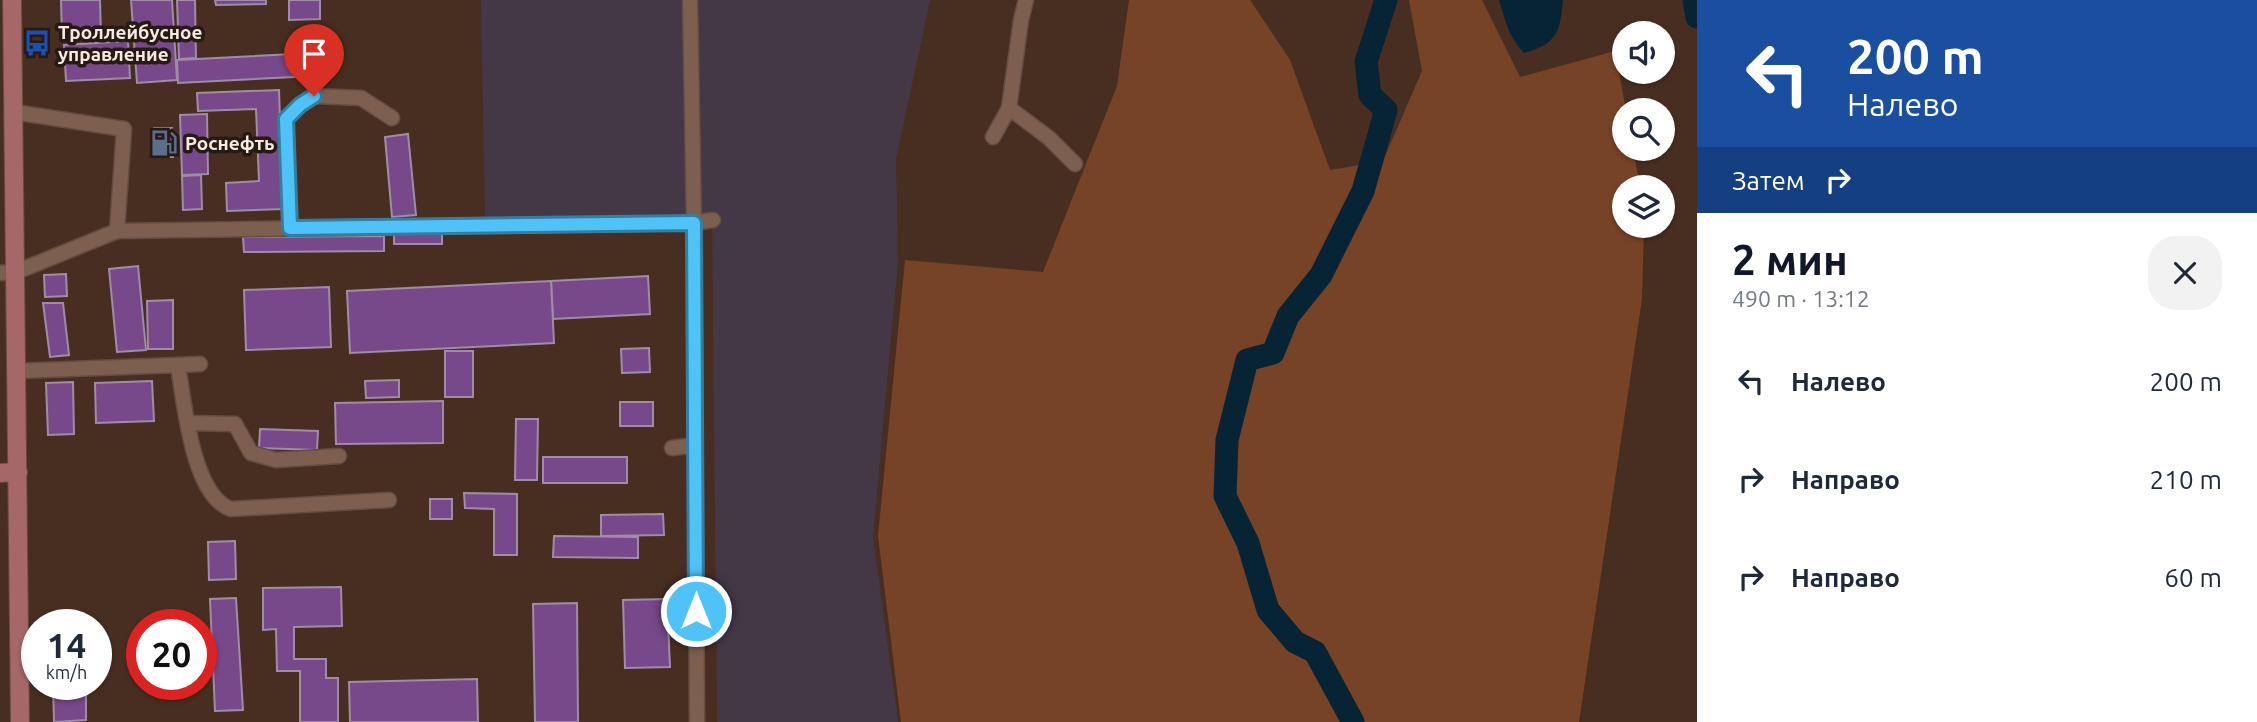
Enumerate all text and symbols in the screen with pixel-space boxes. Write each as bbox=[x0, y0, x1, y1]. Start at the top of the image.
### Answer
place label: Троллейбусное управление bbox=[58, 21, 203, 65]
map controls bbox=[1612, 21, 1675, 238]
button: sound bbox=[1612, 21, 1675, 84]
pin bbox=[284, 24, 344, 96]
bus stop icon: Троллейбусное управление bbox=[22, 28, 52, 58]
icon: left bbox=[1732, 28, 1823, 119]
text: 200 m bbox=[1847, 28, 1984, 83]
icon: arrive bbox=[295, 35, 333, 73]
text: Налево bbox=[1847, 86, 1959, 122]
button: search bbox=[1612, 98, 1675, 161]
fuel station icon: Роснефть bbox=[149, 128, 179, 158]
place label: Роснефть bbox=[185, 132, 275, 154]
icon: right bbox=[1819, 161, 1857, 199]
text: Затем bbox=[1732, 166, 1805, 195]
button: layers bbox=[1612, 175, 1675, 238]
text: 2 мин bbox=[1732, 236, 1848, 283]
button: close bbox=[2148, 236, 2222, 310]
text: 490 m · 13:12 bbox=[1732, 286, 1870, 311]
icon: left bbox=[1732, 362, 1770, 400]
text: Налево bbox=[1791, 367, 1886, 396]
text: 200 m bbox=[2150, 367, 2222, 396]
icon: right bbox=[1732, 460, 1770, 498]
text: Направо bbox=[1791, 465, 1900, 494]
text: 210 m bbox=[2150, 465, 2222, 494]
icon: right bbox=[1732, 558, 1770, 596]
text: Направо bbox=[1791, 563, 1900, 592]
text: 60 m bbox=[2164, 563, 2222, 592]
position arrow bbox=[659, 574, 733, 648]
speed limit sign: 20 bbox=[126, 609, 217, 700]
text: 14 bbox=[47, 625, 86, 665]
text: km/h bbox=[46, 662, 87, 682]

